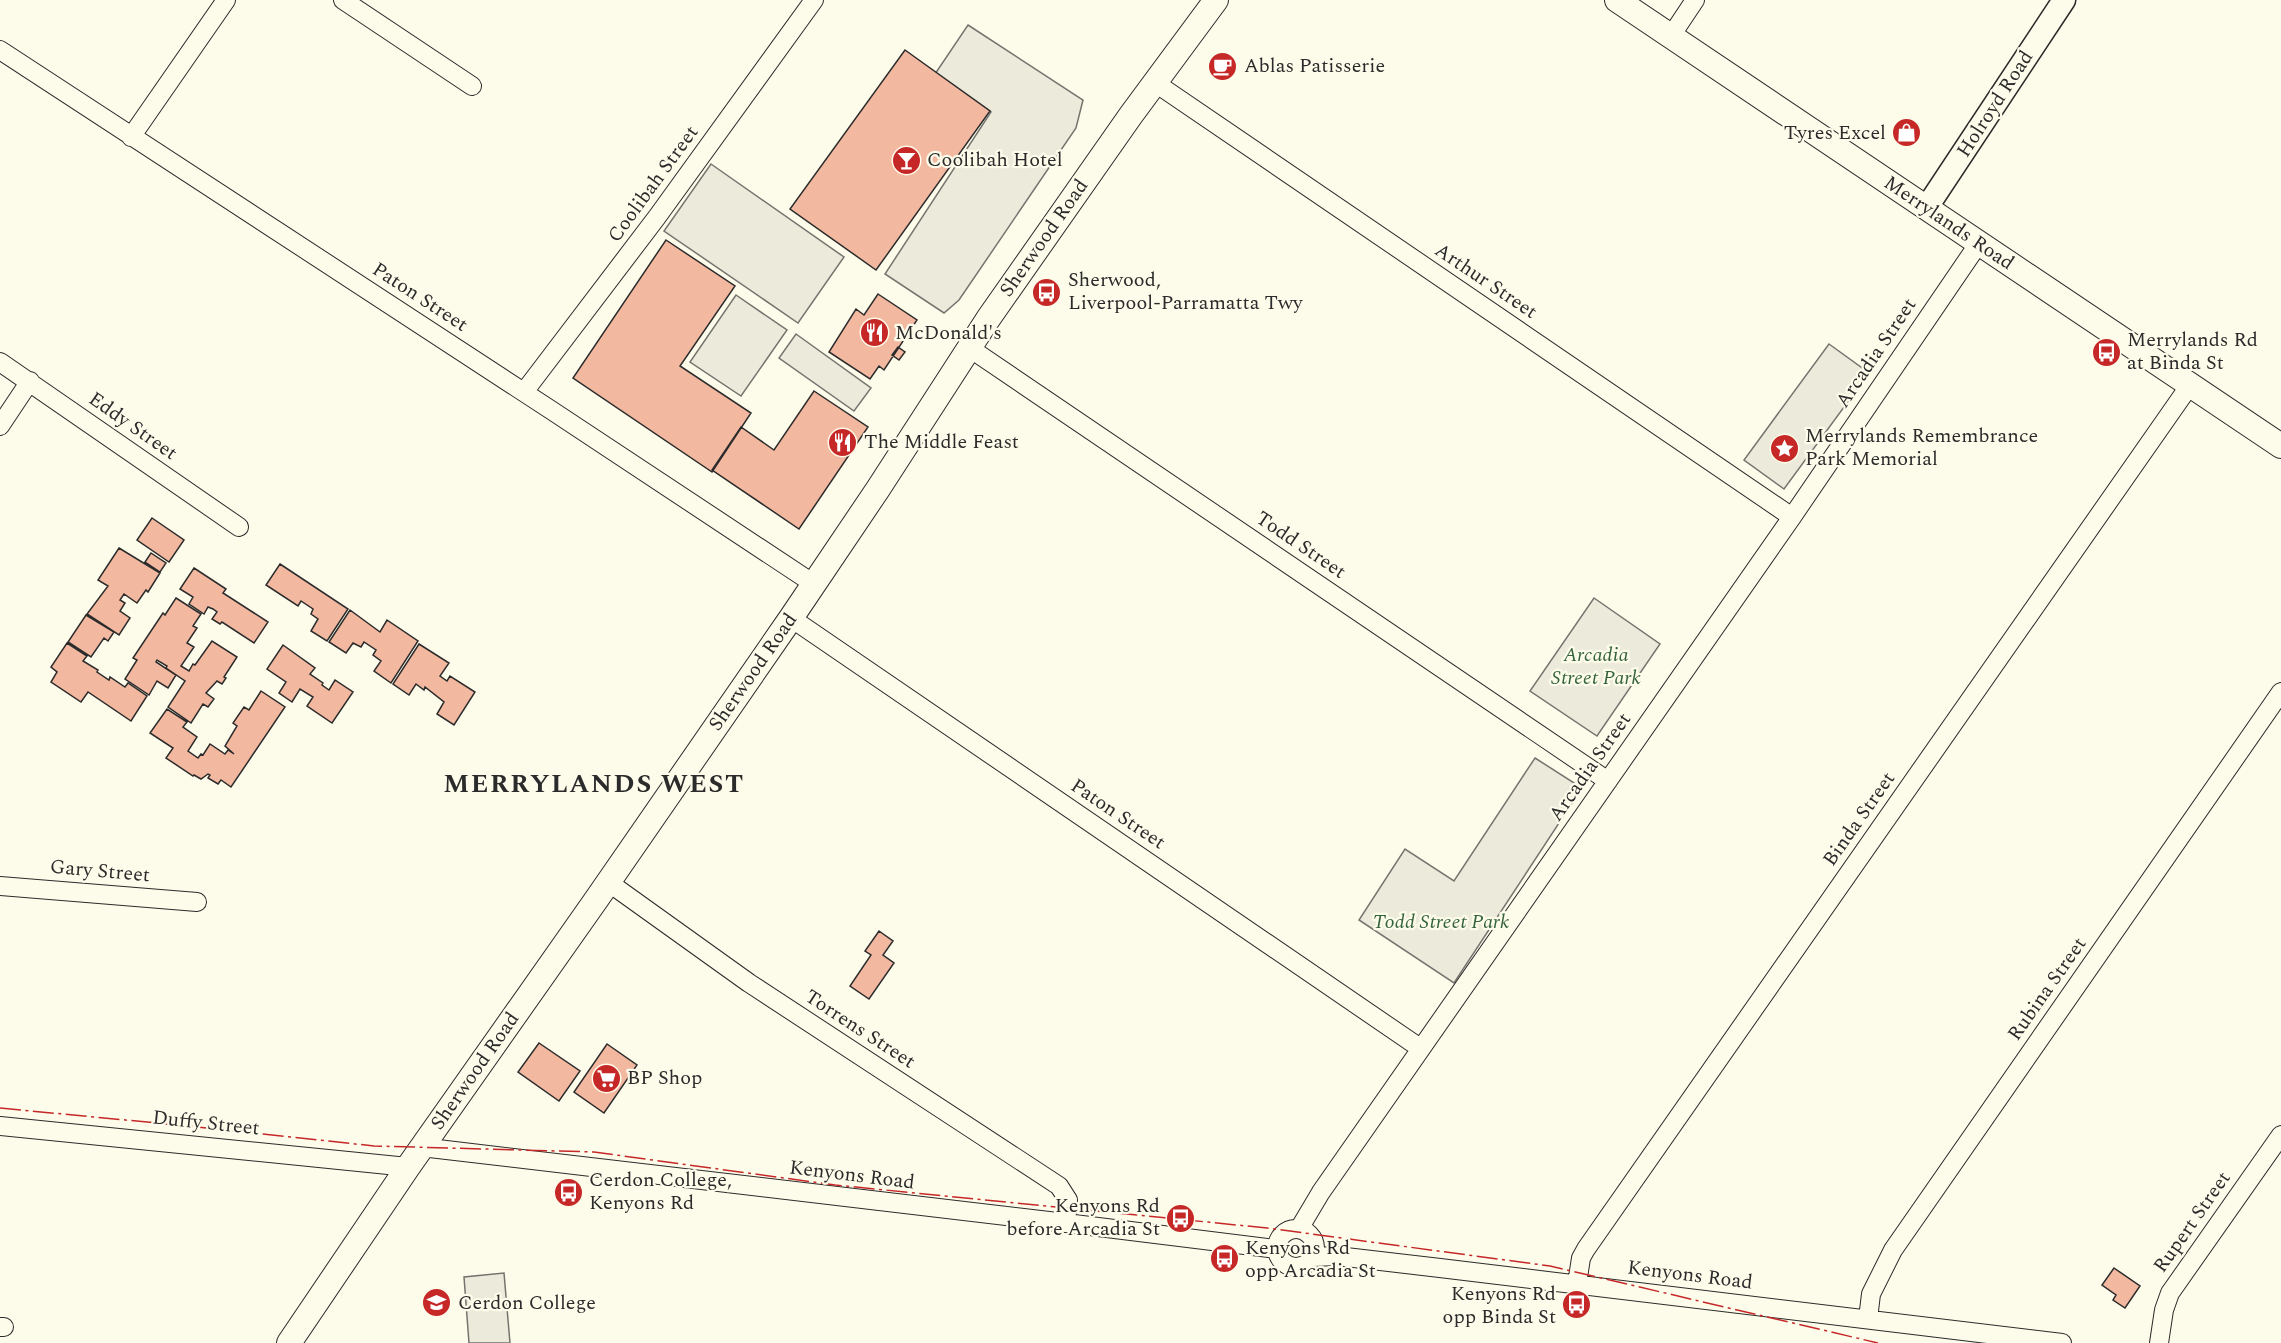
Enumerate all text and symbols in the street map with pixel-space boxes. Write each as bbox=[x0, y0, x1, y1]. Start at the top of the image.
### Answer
street label: Holroyd Road bbox=[1949, 44, 2041, 164]
cafe icon: Ablas Patisserie bbox=[1207, 50, 1239, 82]
place label: Ablas Patisserie bbox=[1244, 51, 1385, 81]
shop icon: Tyres Excel bbox=[1891, 117, 1923, 149]
place label: Tyres Excel bbox=[1784, 118, 1886, 148]
street label: Coolibah Street bbox=[600, 119, 706, 249]
bar icon: Coolibah Hotel bbox=[890, 144, 922, 176]
place label: Coolibah Hotel bbox=[927, 145, 1063, 175]
street label: Merrylands Road bbox=[1878, 168, 2020, 278]
street label: Sherwood Road bbox=[992, 173, 1096, 303]
street label: Arthur Street bbox=[1429, 235, 1543, 327]
street label: Paton Street bbox=[366, 255, 474, 339]
place label: Sherwood, Liverpool-Parramatta Twy bbox=[1068, 265, 1304, 318]
bus stop icon: Sherwood, Liverpool-Parramatta Twy bbox=[1031, 276, 1063, 308]
street label: Arcadia Street bbox=[1828, 292, 1924, 414]
restaurant icon: McDonald's bbox=[858, 317, 890, 349]
place label: McDonald's bbox=[895, 318, 1002, 348]
place label: Merrylands Rd at Binda St bbox=[2127, 325, 2258, 378]
bus stop icon: Merrylands Rd at Binda St bbox=[2090, 336, 2122, 368]
street label: Eddy Street bbox=[82, 384, 184, 468]
place label: Merrylands Remembrance Park Memorial bbox=[1805, 421, 2038, 474]
restaurant icon: The Middle Feast bbox=[827, 426, 859, 458]
place label: The Middle Feast bbox=[864, 427, 1019, 457]
place icon: Merrylands Remembrance Park Memorial bbox=[1768, 432, 1800, 464]
street label: Todd Street bbox=[1250, 504, 1352, 586]
street label: Sherwood Road bbox=[701, 607, 805, 737]
park label: Arcadia Street Park bbox=[1551, 640, 1641, 693]
street label: Arcadia Street bbox=[1541, 706, 1639, 828]
district label: MERRYLANDS WEST bbox=[443, 764, 745, 804]
street label: Binda Street bbox=[1815, 766, 1903, 872]
street label: Paton Street bbox=[1064, 771, 1172, 857]
street label: Gary Street bbox=[49, 852, 151, 890]
park label: Todd Street Park bbox=[1373, 907, 1510, 937]
street label: Rubina Street bbox=[2000, 931, 2094, 1047]
street label: Torrens Street bbox=[799, 982, 921, 1076]
street label: Sherwood Road bbox=[423, 1006, 527, 1136]
supermarket icon: BP Shop bbox=[590, 1062, 622, 1094]
place label: BP Shop bbox=[627, 1063, 702, 1093]
street label: Duffy Street bbox=[151, 1102, 261, 1144]
street label: Kenyons Road bbox=[788, 1152, 916, 1198]
place label: Cerdon College, Kenyons Rd bbox=[589, 1165, 732, 1218]
street label: Rupert Street bbox=[2146, 1165, 2238, 1279]
bus stop icon: Cerdon College, Kenyons Rd bbox=[552, 1176, 584, 1208]
place label: Kenyons Rd before Arcadia St bbox=[1006, 1191, 1160, 1244]
bus stop icon: Kenyons Rd before Arcadia St bbox=[1165, 1202, 1197, 1234]
place label: Kenyons Rd opp Arcadia St bbox=[1245, 1233, 1376, 1286]
bus stop icon: Kenyons Rd opp Arcadia St bbox=[1208, 1243, 1240, 1275]
street label: Kenyons Road bbox=[1626, 1252, 1754, 1298]
place label: Kenyons Rd opp Binda St bbox=[1443, 1279, 1556, 1332]
school or university icon: Cerdon College bbox=[421, 1287, 453, 1319]
place label: Cerdon College bbox=[458, 1288, 596, 1318]
bus stop icon: Kenyons Rd opp Binda St bbox=[1561, 1289, 1593, 1321]

